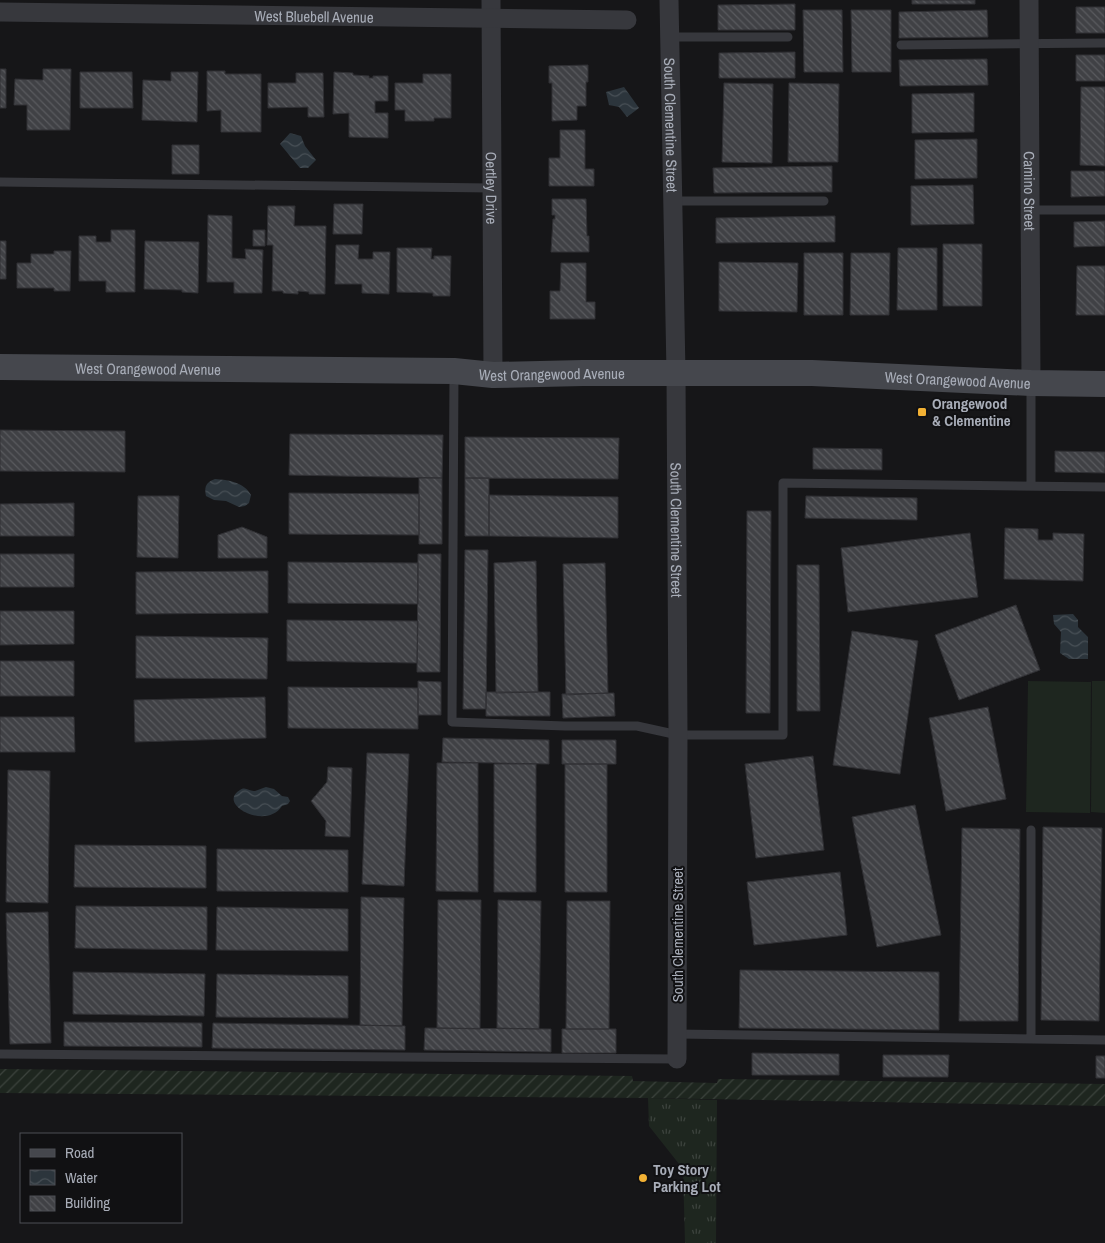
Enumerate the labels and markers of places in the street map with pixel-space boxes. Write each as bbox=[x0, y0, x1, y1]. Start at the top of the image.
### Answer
place label: Orangewood & Clementine bbox=[932, 393, 1011, 431]
marker: Orangewood & Clementine bbox=[916, 406, 928, 418]
place label: Toy Story Parking Lot bbox=[653, 1159, 721, 1197]
marker: Toy Story Parking Lot bbox=[637, 1172, 649, 1184]

